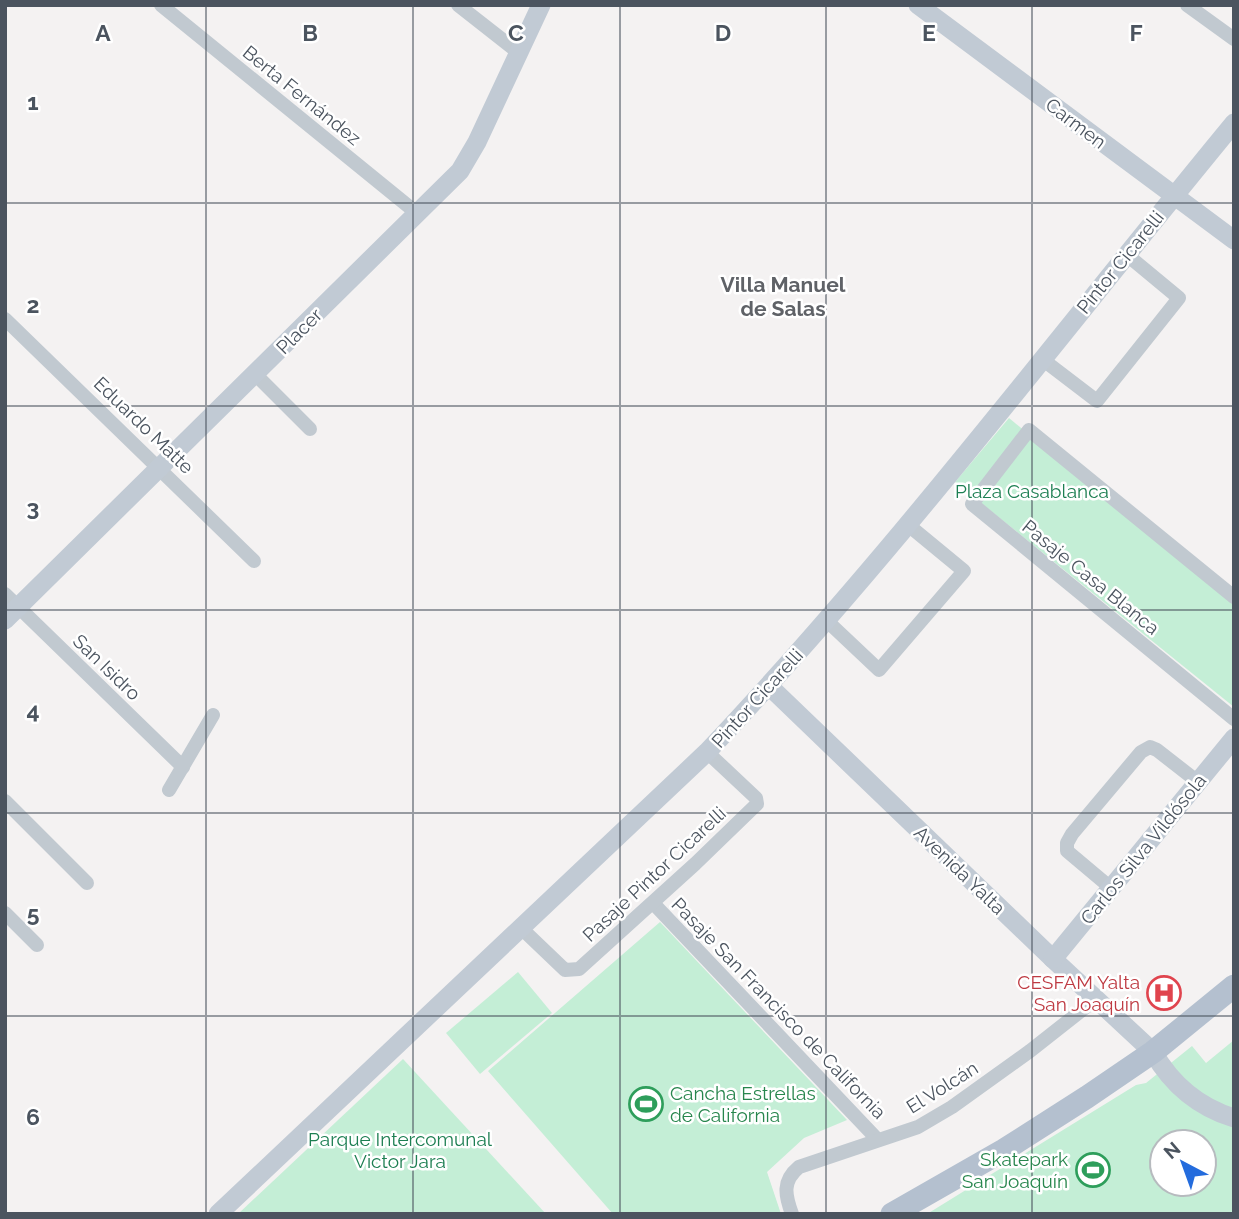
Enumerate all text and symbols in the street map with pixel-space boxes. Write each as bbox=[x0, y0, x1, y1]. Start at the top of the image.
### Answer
text: A bbox=[95, 19, 111, 46]
text: B bbox=[302, 19, 318, 46]
text: C bbox=[508, 19, 524, 46]
text: D bbox=[715, 19, 731, 46]
text: E bbox=[922, 19, 936, 46]
text: F bbox=[1129, 19, 1143, 46]
street label: Berta Fernández bbox=[239, 41, 365, 149]
text: 1 bbox=[27, 88, 39, 115]
street label: Carmen bbox=[1042, 93, 1110, 153]
street label: Pintor Cicarelli bbox=[1072, 206, 1168, 318]
district label: Villa Manuel de Salas bbox=[721, 272, 846, 321]
text: 2 bbox=[27, 291, 39, 318]
street label: Placer bbox=[272, 303, 327, 358]
street label: Eduardo Matte bbox=[90, 372, 198, 478]
park label: Plaza Casablanca bbox=[955, 480, 1109, 502]
text: 3 bbox=[27, 494, 39, 521]
street label: Pasaje Casa Blanca bbox=[1018, 515, 1164, 639]
street label: San Isidro bbox=[69, 629, 145, 705]
street label: Pintor Cicarelli bbox=[707, 644, 807, 752]
text: 4 bbox=[26, 697, 40, 724]
street label: Carlos Silva Vildósola bbox=[1076, 769, 1210, 929]
street label: Pasaje Pintor Cicarelli bbox=[578, 802, 730, 946]
street label: Avenida Yalta bbox=[910, 821, 1010, 919]
street label: Pasaje San Francisco de California bbox=[667, 893, 891, 1123]
text: 5 bbox=[27, 900, 40, 927]
place label: CESFAM Yalta San Joaquín bbox=[1017, 971, 1140, 1015]
hospital icon: CESFAM Yalta San Joaquín bbox=[1145, 974, 1183, 1012]
street label: El Volcán bbox=[902, 1056, 982, 1118]
place label: Cancha Estrellas de California bbox=[670, 1082, 816, 1126]
sports icon: Cancha Estrellas de California bbox=[627, 1085, 665, 1123]
text: 6 bbox=[26, 1103, 40, 1130]
park label: Parque Intercomunal Victor Jara bbox=[308, 1128, 493, 1172]
north arrow bbox=[1148, 1128, 1218, 1198]
text: N bbox=[1159, 1137, 1185, 1163]
place label: Skatepark San Joaquín bbox=[962, 1148, 1068, 1192]
sports icon: Skatepark San Joaquín bbox=[1074, 1151, 1112, 1189]

